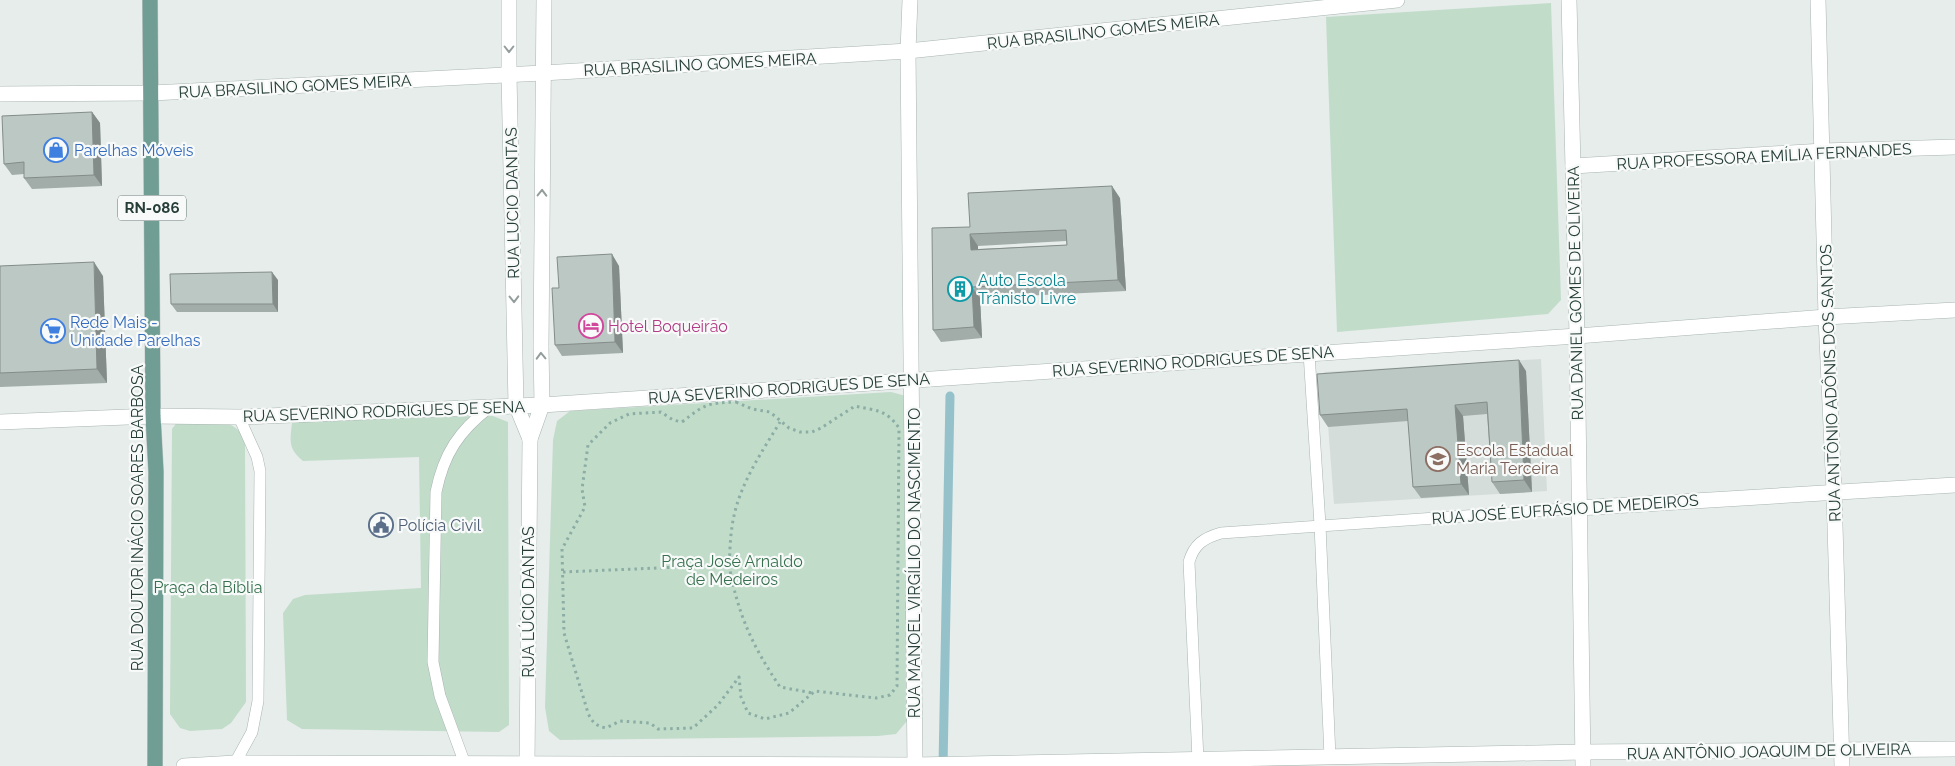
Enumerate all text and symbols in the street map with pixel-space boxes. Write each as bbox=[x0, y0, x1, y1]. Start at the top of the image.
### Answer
street label: RUA BRASILINO GOMES MEIRA bbox=[986, 10, 1220, 53]
one-way arrow bbox=[504, 45, 514, 53]
street label: RUA BRASILINO GOMES MEIRA bbox=[583, 49, 817, 80]
street label: RUA BRASILINO GOMES MEIRA bbox=[178, 71, 412, 102]
street label: RUA LUCIO DANTAS bbox=[502, 127, 523, 279]
shop icon: Parelhas Móveis bbox=[43, 137, 69, 163]
street label: RUA PROFESSORA EMÍLIA FERNANDES bbox=[1616, 138, 1912, 174]
place label: Parelhas Móveis bbox=[74, 141, 194, 160]
street label: RUA DANIEL GOMES DE OLIVEIRA bbox=[1564, 165, 1587, 420]
one-way arrow bbox=[537, 189, 547, 197]
road number: RN-086 bbox=[118, 196, 186, 220]
street label: RUA ANTÔNIO ADÔNIS DOS SANTOS bbox=[1815, 244, 1845, 522]
place label: Auto Escola Trânisto Livre bbox=[978, 271, 1076, 308]
building icon: Auto Escola Trânisto Livre bbox=[947, 276, 973, 302]
one-way arrow bbox=[509, 295, 519, 303]
place label: Rede Mais - Unidade Parelhas bbox=[70, 313, 201, 350]
hotel icon: Hotel Boqueirão bbox=[578, 313, 604, 339]
place label: Hotel Boqueirão bbox=[608, 317, 728, 336]
supermarket icon: Rede Mais - Unidade Parelhas bbox=[40, 318, 66, 344]
street label: RUA SEVERINO RODRIGUES DE SENA bbox=[1051, 342, 1335, 381]
one-way arrow bbox=[536, 352, 546, 360]
street label: RUA DOUTOR INÁCIO SOARES BARBOSA bbox=[127, 365, 147, 671]
street label: RUA SEVERINO RODRIGUES DE SENA bbox=[647, 369, 931, 408]
street label: RUA SEVERINO RODRIGUES DE SENA bbox=[242, 397, 526, 426]
street label: RUA MANOEL VIRGÍLIO DO NASCIMENTO bbox=[904, 408, 924, 718]
place label: Escola Estadual Maria Terceira bbox=[1456, 441, 1574, 478]
school or university icon: Escola Estadual Maria Terceira bbox=[1425, 446, 1451, 472]
street label: RUA JOSÉ EUFRÁSIO DE MEDEIROS bbox=[1431, 490, 1700, 528]
public building icon: Polícia Civil bbox=[368, 512, 394, 538]
place label: Polícia Civil bbox=[398, 516, 482, 535]
street label: RUA LÚCIO DANTAS bbox=[518, 526, 538, 678]
park label: Praça José Arnaldo de Medeiros bbox=[661, 552, 803, 589]
park label: Praça da Bíblia bbox=[153, 578, 263, 597]
street label: RUA ANTÔNIO JOAQUIM DE OLIVEIRA bbox=[1626, 739, 1912, 763]

